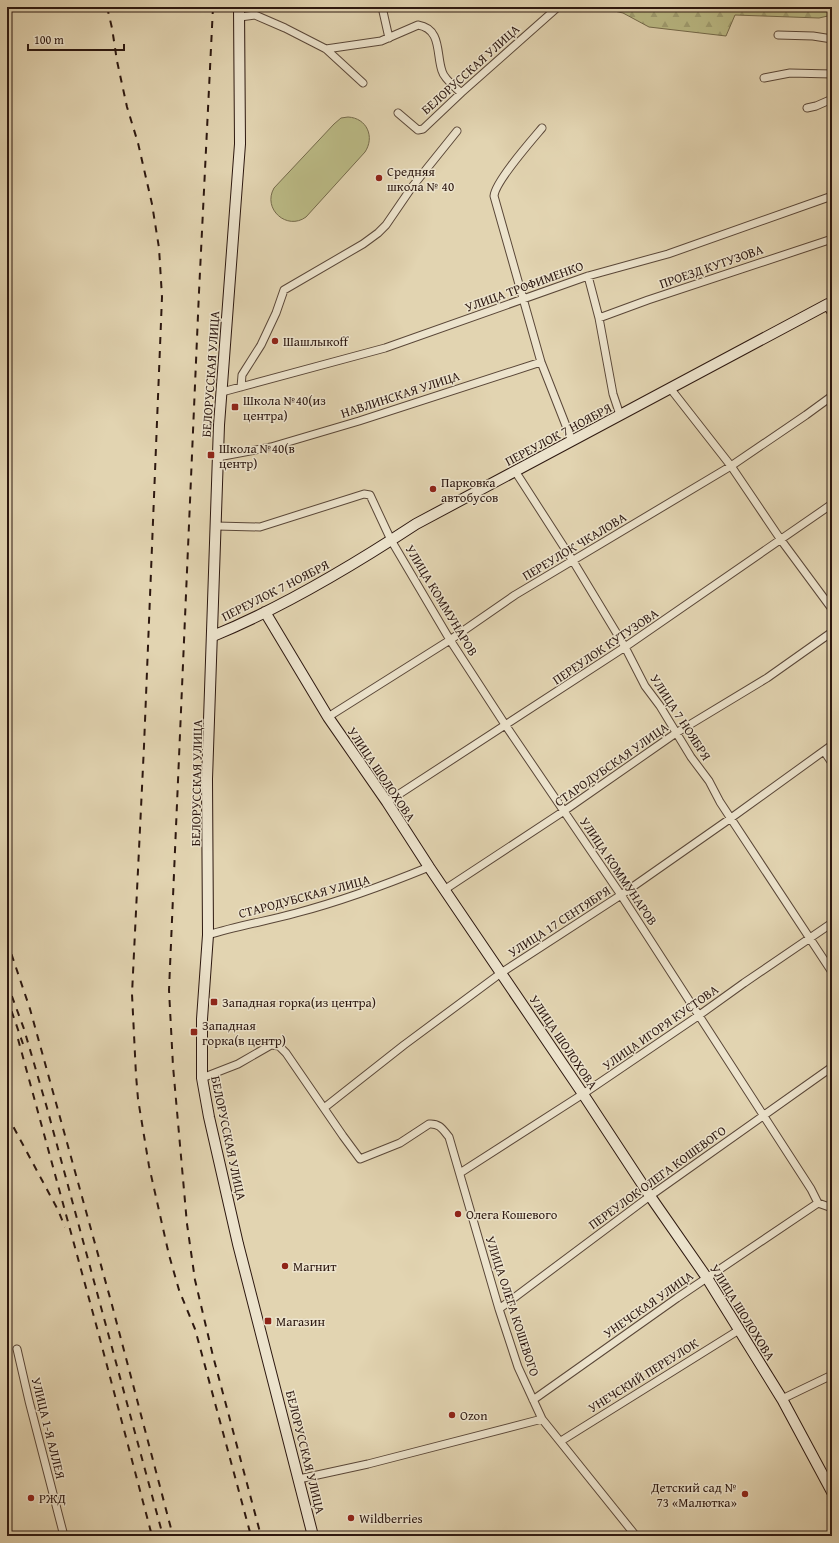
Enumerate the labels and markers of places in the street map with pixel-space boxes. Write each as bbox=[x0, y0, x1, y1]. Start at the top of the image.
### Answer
place label: Средняя школа № 40 bbox=[387, 162, 454, 196]
marker: Средняя школа № 40 bbox=[374, 173, 384, 183]
place label: Шашлыкоff bbox=[283, 332, 350, 351]
marker: Шашлыкоff bbox=[270, 336, 280, 346]
place label: Школа №40(из центра) bbox=[243, 391, 326, 425]
marker: Школа №40(из центра) bbox=[230, 402, 240, 412]
place label: Школа №40(в центр) bbox=[219, 439, 295, 473]
marker: Школа №40(в центр) bbox=[206, 450, 216, 460]
place label: Парковка автобусов bbox=[441, 473, 498, 507]
marker: Парковка автобусов bbox=[428, 484, 438, 494]
place label: Западная горка(из центра) bbox=[222, 993, 376, 1012]
marker: Западная горка(из центра) bbox=[209, 997, 219, 1007]
place label: Западная горка(в центр) bbox=[202, 1016, 286, 1050]
marker: Западная горка(в центр) bbox=[189, 1027, 199, 1037]
place label: Олега Кошевого bbox=[466, 1205, 558, 1224]
marker: Олега Кошевого bbox=[453, 1209, 463, 1219]
place label: Магнит bbox=[293, 1257, 337, 1276]
marker: Магнит bbox=[280, 1261, 290, 1271]
place label: Магазин bbox=[276, 1312, 325, 1331]
marker: Магазин bbox=[263, 1316, 273, 1326]
place label: Ozon bbox=[460, 1406, 488, 1425]
marker: Ozon bbox=[447, 1410, 457, 1420]
place label: Детский сад № 73 «Малютка» bbox=[650, 1478, 737, 1512]
place label: РЖД bbox=[39, 1489, 66, 1508]
marker: Детский сад № 73 «Малютка» bbox=[740, 1489, 750, 1499]
marker: РЖД bbox=[26, 1493, 36, 1503]
place label: Wildberries bbox=[359, 1509, 423, 1528]
marker: Wildberries bbox=[346, 1513, 356, 1523]

